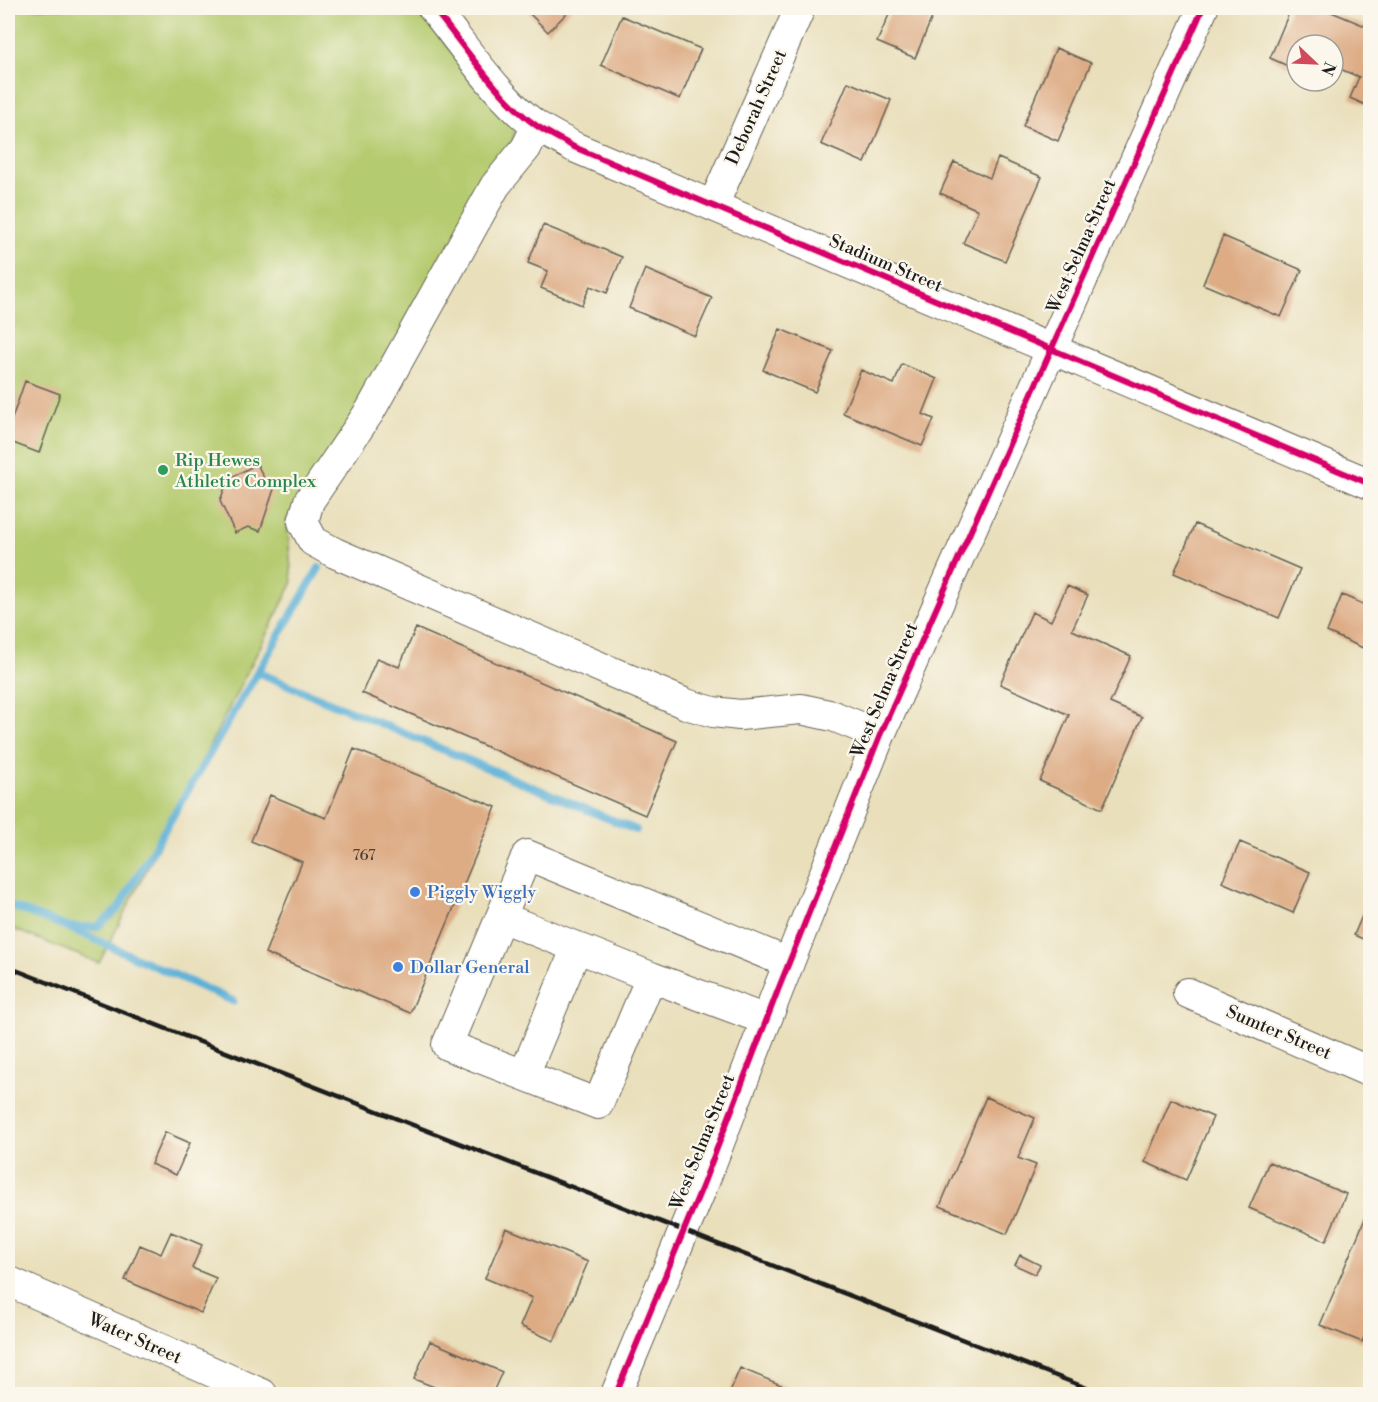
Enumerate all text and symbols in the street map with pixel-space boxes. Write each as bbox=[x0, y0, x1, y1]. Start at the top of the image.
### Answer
north arrow bbox=[1285, 33, 1345, 93]
street label: Deborah Street bbox=[721, 46, 792, 168]
text: N bbox=[1316, 59, 1340, 79]
street label: West Selma Street bbox=[1041, 175, 1122, 318]
street label: Stadium Street bbox=[826, 229, 947, 298]
place label: Rip Hewes Athletic Complex bbox=[174, 449, 317, 493]
marker: Rip Hewes Athletic Complex bbox=[156, 463, 170, 477]
street label: West Selma Street bbox=[845, 619, 924, 762]
house number: 767 bbox=[353, 846, 376, 865]
place label: Piggly Wiggly bbox=[427, 881, 536, 904]
marker: Piggly Wiggly bbox=[408, 885, 422, 899]
place label: Dollar General bbox=[410, 956, 530, 979]
marker: Dollar General bbox=[391, 960, 405, 974]
street label: Sumter Street bbox=[1223, 1000, 1335, 1065]
street label: West Selma Street bbox=[664, 1070, 740, 1214]
street label: Water Street bbox=[84, 1307, 186, 1370]

